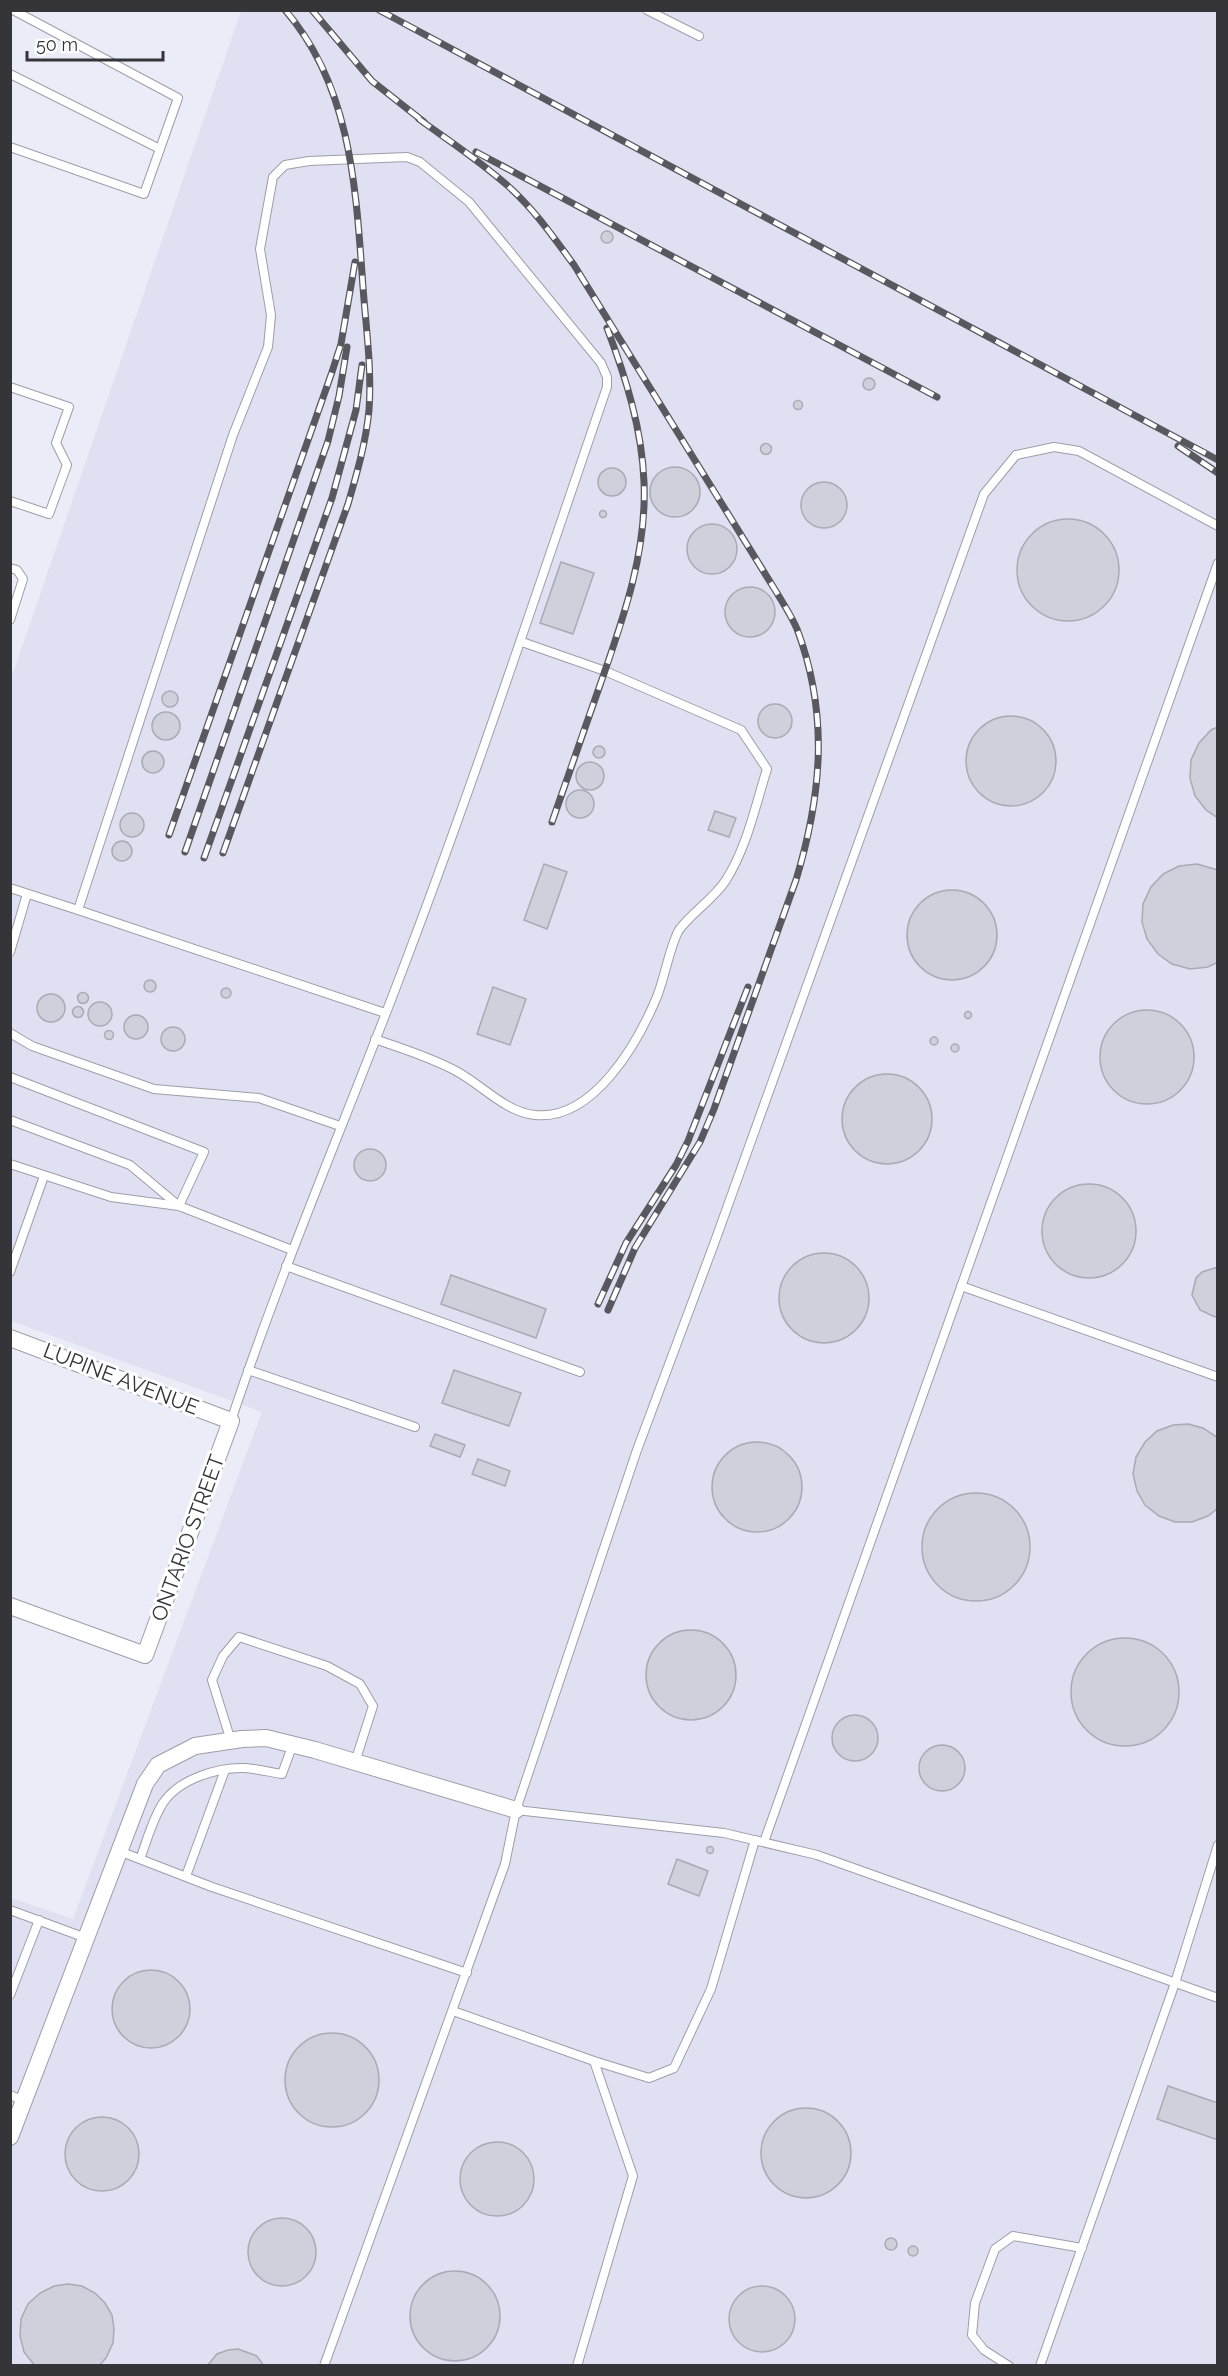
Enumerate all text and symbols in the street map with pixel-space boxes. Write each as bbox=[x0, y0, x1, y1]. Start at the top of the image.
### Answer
scale bar bbox=[27, 24, 164, 62]
text: 50 m bbox=[36, 34, 78, 55]
street label: LUPINE AVENUE bbox=[40, 1337, 202, 1420]
street label: ONTARIO STREET bbox=[146, 1451, 229, 1624]

